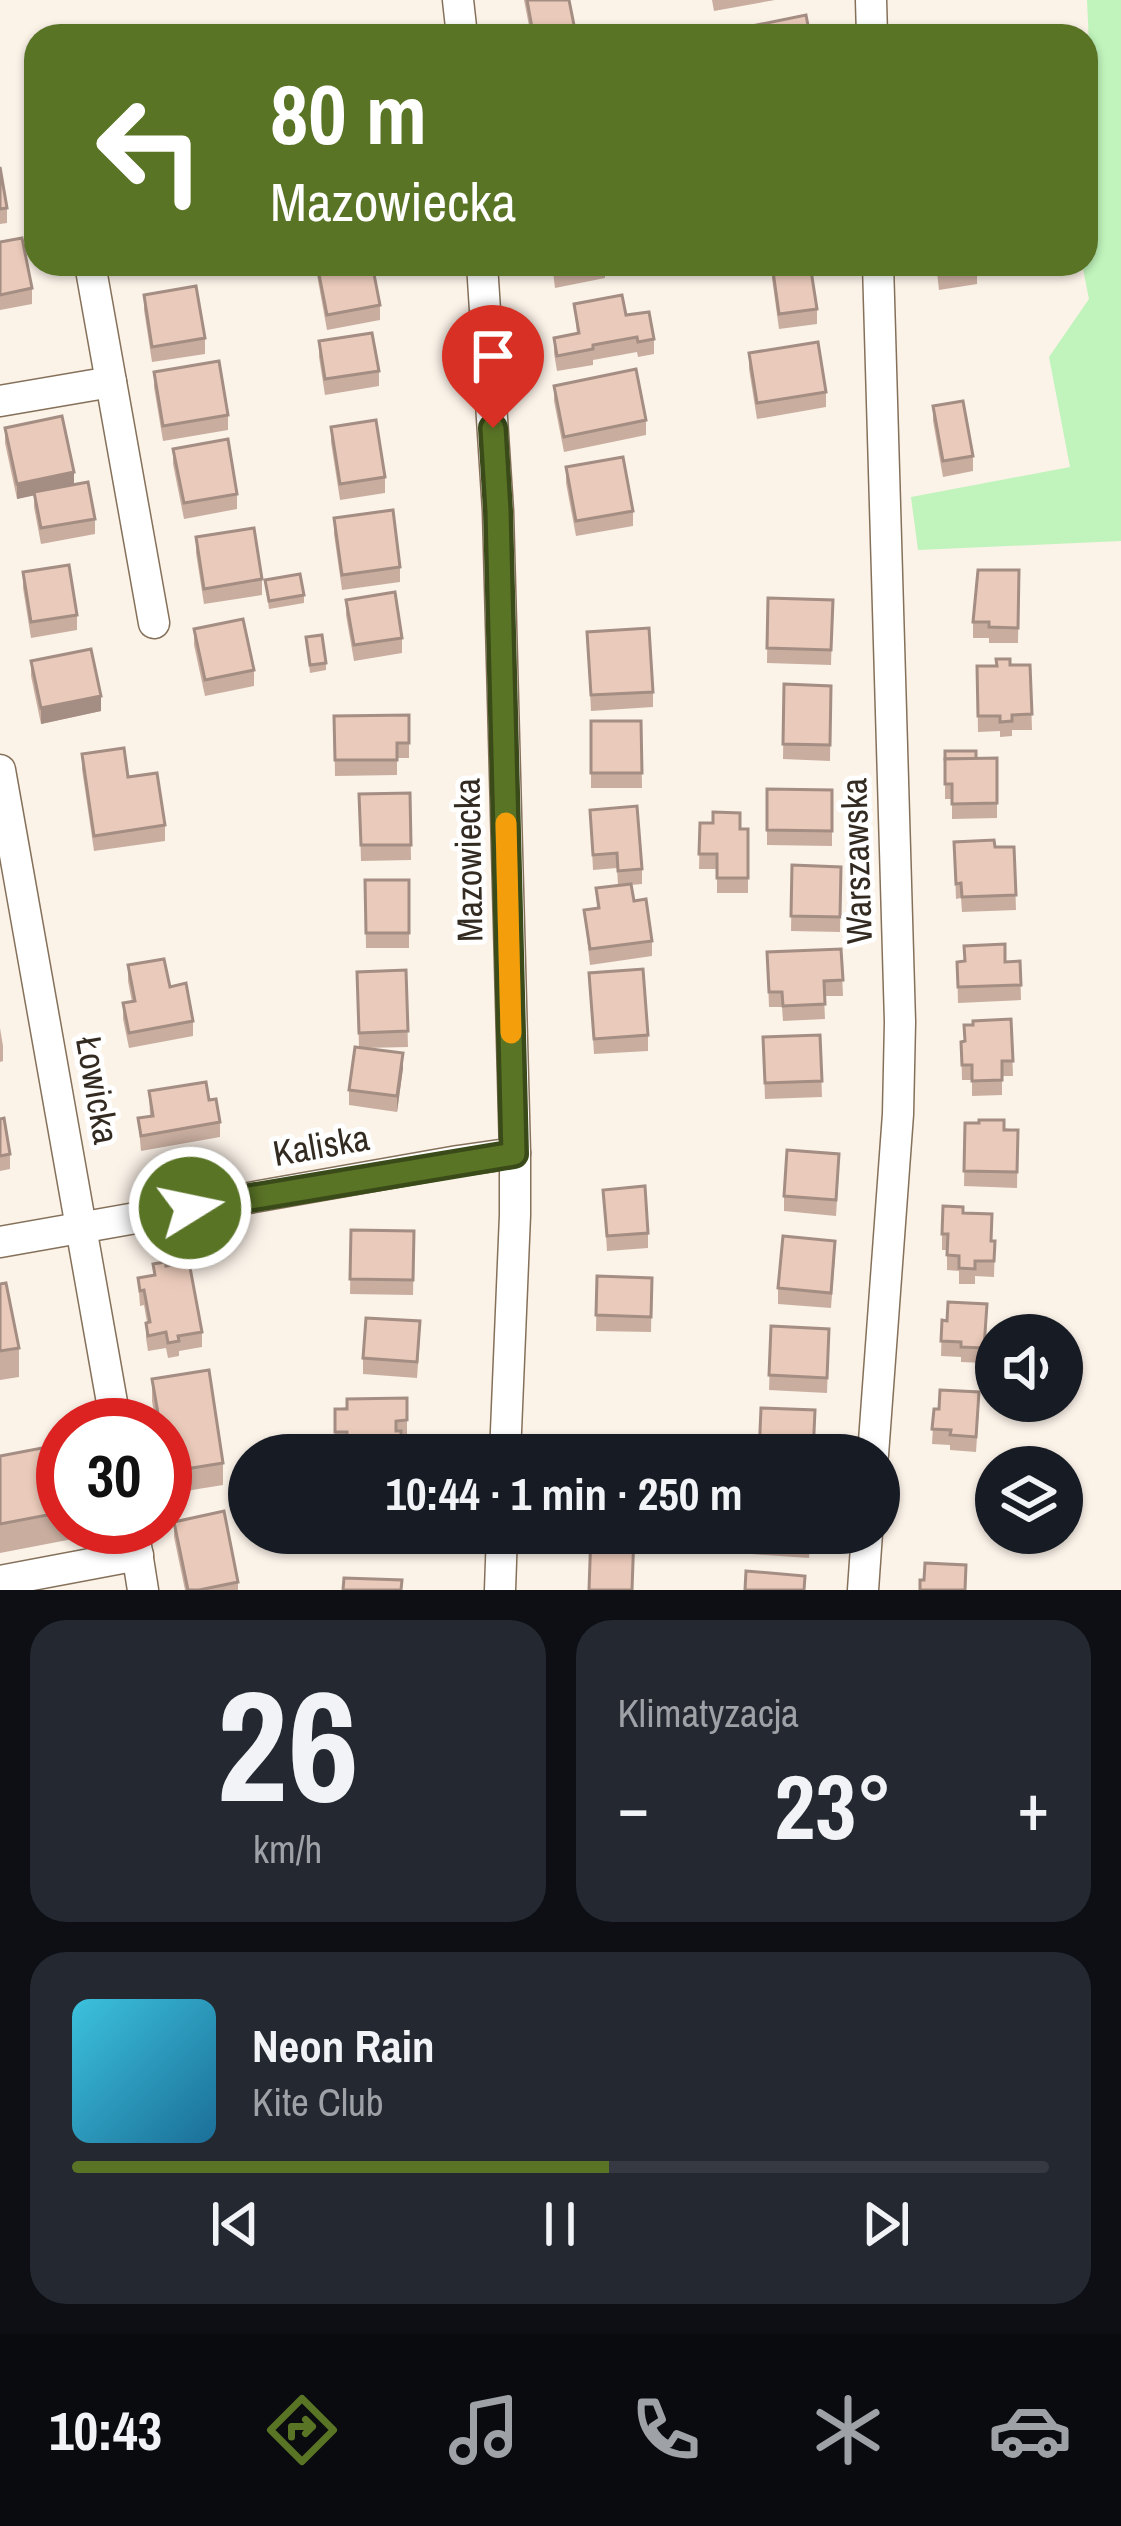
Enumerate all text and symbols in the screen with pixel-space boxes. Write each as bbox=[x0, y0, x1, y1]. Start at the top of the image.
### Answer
text: 80 m bbox=[270, 57, 427, 170]
icon: left bbox=[72, 72, 228, 228]
text: Mazowiecka bbox=[270, 165, 516, 238]
pin bbox=[442, 305, 544, 428]
icon: arrive bbox=[460, 323, 526, 389]
street label: Warszawska bbox=[829, 777, 883, 945]
street label: Mazowiecka bbox=[443, 778, 493, 942]
street label: Łowicka bbox=[65, 1033, 131, 1147]
street label: Kaliska bbox=[269, 1113, 373, 1177]
position arrow bbox=[127, 1145, 253, 1271]
map controls bbox=[975, 1314, 1083, 1554]
button: sound bbox=[975, 1314, 1083, 1422]
speed limit sign: 30 bbox=[36, 1398, 192, 1554]
button: layers bbox=[975, 1446, 1083, 1554]
text: 10:44 · 1 min · 250 m bbox=[386, 1463, 742, 1524]
text: 26 bbox=[217, 1640, 359, 1850]
text: Klimatyzacja bbox=[618, 1687, 799, 1739]
text: 23° bbox=[774, 1746, 892, 1867]
text: − bbox=[618, 1762, 649, 1851]
text: + bbox=[1017, 1762, 1049, 1851]
text: km/h bbox=[253, 1823, 322, 1875]
text: Neon Rain bbox=[252, 2015, 434, 2076]
text: Kite Club bbox=[252, 2076, 384, 2128]
icon: previous bbox=[202, 2191, 268, 2257]
icon: pause bbox=[527, 2191, 593, 2257]
icon: next bbox=[853, 2191, 919, 2257]
icon: directions bbox=[260, 2388, 344, 2472]
icon: music bbox=[442, 2388, 526, 2472]
icon: phone bbox=[624, 2388, 708, 2472]
icon: climate bbox=[806, 2388, 890, 2472]
icon: car bbox=[988, 2388, 1072, 2472]
text: 10:43 bbox=[49, 2394, 162, 2467]

